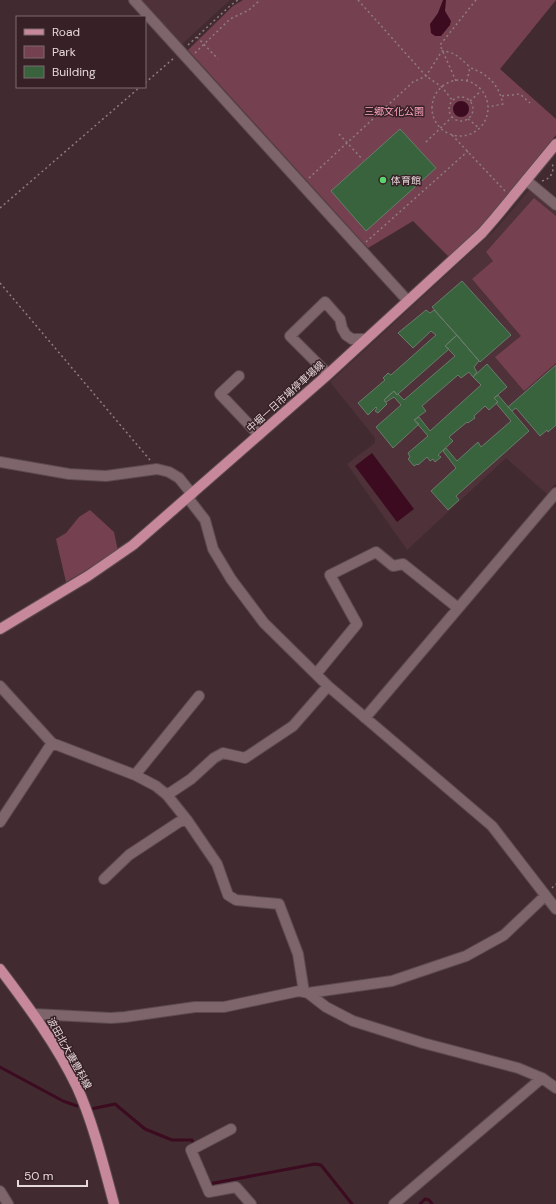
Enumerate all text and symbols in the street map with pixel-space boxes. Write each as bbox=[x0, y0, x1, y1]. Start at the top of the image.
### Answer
legend bbox=[16, 16, 146, 88]
text: Road bbox=[52, 24, 80, 40]
text: Park bbox=[52, 44, 76, 60]
text: Building bbox=[52, 64, 96, 80]
park label: 三郷文化公園 bbox=[364, 105, 424, 118]
place label: 体育館 bbox=[391, 174, 421, 187]
marker: 体育館 bbox=[378, 175, 388, 185]
street label: 中堀一日市場停車場線 bbox=[244, 358, 327, 435]
street label: 波田北大妻豊科線 bbox=[44, 1015, 95, 1091]
scale bar bbox=[18, 1162, 87, 1188]
text: 50 m bbox=[24, 1168, 53, 1184]

